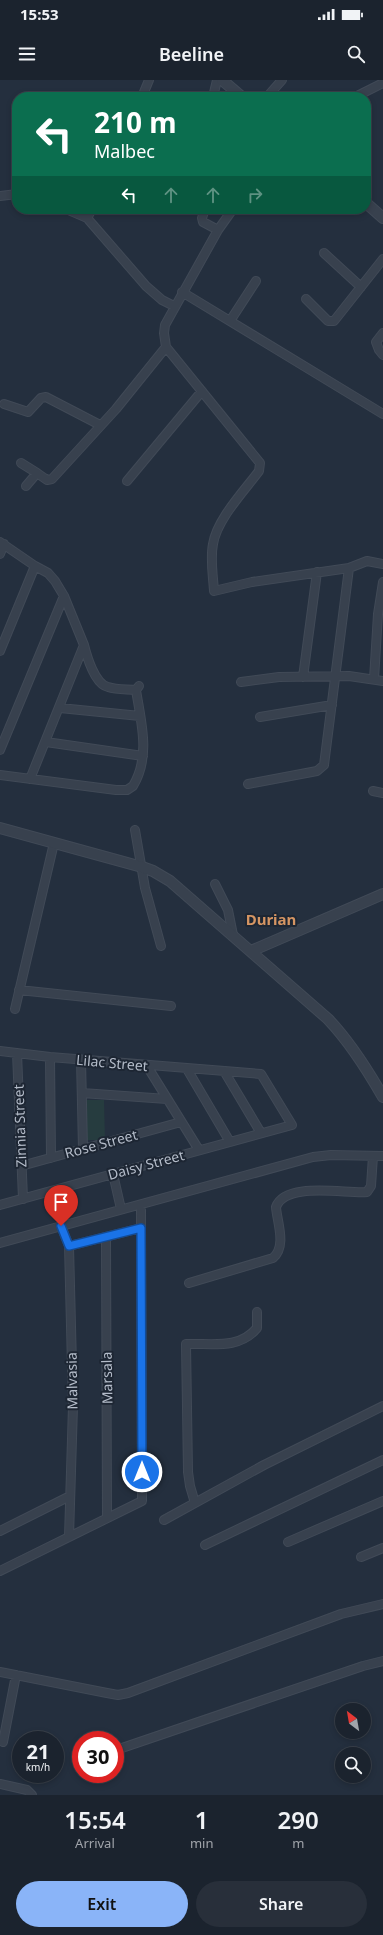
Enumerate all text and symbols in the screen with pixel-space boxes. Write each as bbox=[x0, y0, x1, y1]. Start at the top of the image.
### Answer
text: 15:53 bbox=[20, 4, 59, 24]
text: Beeline bbox=[159, 42, 224, 66]
icon: menu bbox=[16, 43, 38, 65]
icon: search bbox=[345, 43, 367, 65]
text: 210 m bbox=[94, 103, 177, 141]
icon: left bbox=[28, 108, 80, 160]
text: Malbec bbox=[94, 139, 155, 163]
icon: left bbox=[118, 184, 140, 206]
icon: ahead bbox=[160, 184, 182, 206]
icon: ahead bbox=[202, 184, 224, 206]
icon: right bbox=[244, 184, 266, 206]
district label: Durian bbox=[246, 909, 296, 929]
street label: Lilac Street bbox=[75, 1050, 149, 1075]
street label: Zinnia Street bbox=[9, 1084, 30, 1168]
street label: Rose Street bbox=[62, 1125, 139, 1162]
street label: Daisy Street bbox=[106, 1145, 186, 1184]
pin bbox=[44, 1185, 78, 1226]
icon: arrive bbox=[50, 1191, 72, 1213]
street label: Malvasia bbox=[62, 1352, 81, 1410]
street label: Marsala bbox=[97, 1352, 116, 1404]
position arrow bbox=[121, 1451, 163, 1493]
north arrow bbox=[335, 1703, 371, 1739]
map controls bbox=[335, 1703, 371, 1783]
speed limit sign: 30 bbox=[72, 1731, 124, 1783]
text: 21 bbox=[27, 1738, 49, 1765]
button: search bbox=[335, 1747, 371, 1783]
text: km/h bbox=[26, 1760, 50, 1774]
text: 15:54 bbox=[64, 1803, 126, 1836]
text: 1 bbox=[195, 1803, 209, 1836]
text: 290 bbox=[278, 1803, 319, 1836]
text: Arrival bbox=[75, 1834, 115, 1852]
text: min bbox=[190, 1834, 213, 1852]
text: m bbox=[292, 1834, 304, 1852]
button: Exit bbox=[16, 1881, 188, 1927]
button: Share bbox=[196, 1881, 367, 1927]

